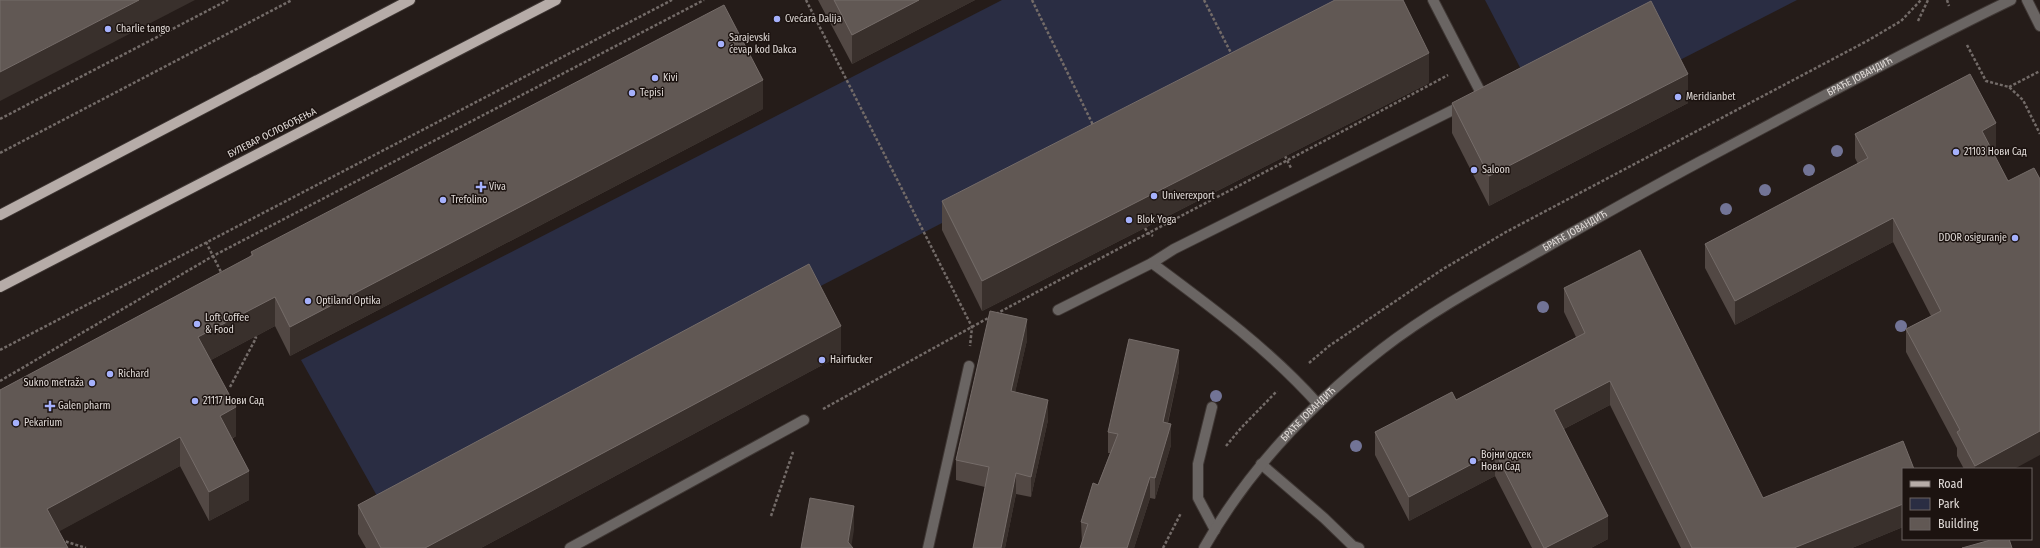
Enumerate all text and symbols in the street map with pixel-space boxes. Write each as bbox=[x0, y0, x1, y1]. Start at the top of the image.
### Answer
place label: Cvećara Dalija bbox=[785, 13, 842, 25]
marker: Cvećara Dalija bbox=[772, 14, 782, 24]
place label: Charlie tango bbox=[116, 23, 170, 35]
marker: Charlie tango bbox=[103, 24, 113, 34]
place label: Sarajevski ćevap kod Dakca bbox=[729, 32, 797, 56]
marker: Sarajevski ćevap kod Dakca bbox=[716, 39, 726, 49]
street label: БРАЋЕ ЈОВАНДИЋ bbox=[1825, 54, 1895, 99]
place label: Kivi bbox=[663, 72, 678, 84]
marker: Kivi bbox=[650, 73, 660, 83]
place label: Tepisi bbox=[640, 87, 664, 99]
marker: Tepisi bbox=[627, 88, 637, 98]
place label: Meridianbet bbox=[1686, 91, 1736, 103]
marker: Meridianbet bbox=[1673, 92, 1683, 102]
street label: БУЛЕВАР ОСЛОБОЂЕЊА bbox=[226, 105, 319, 161]
place label: 21103 Нови Сад bbox=[1964, 146, 2027, 158]
marker: 21103 Нови Сад bbox=[1951, 147, 1961, 157]
place label: Saloon bbox=[1482, 164, 1510, 176]
marker: Saloon bbox=[1469, 165, 1479, 175]
place label: Viva bbox=[489, 181, 506, 193]
marker: Viva bbox=[476, 182, 486, 192]
place label: Univerexport bbox=[1162, 190, 1216, 202]
marker: Univerexport bbox=[1149, 191, 1159, 201]
place label: Trefolino bbox=[451, 194, 487, 206]
marker: Trefolino bbox=[438, 195, 448, 205]
street label: БРАЋЕ ЈОВАНДИЋ bbox=[1540, 208, 1610, 254]
place label: Blok Yoga bbox=[1137, 214, 1176, 226]
marker: Blok Yoga bbox=[1124, 215, 1134, 225]
place label: DDOR osiguranje bbox=[1939, 232, 2007, 244]
marker: DDOR osiguranje bbox=[2010, 233, 2020, 243]
place label: Optiland Optika bbox=[316, 295, 381, 307]
marker: Optiland Optika bbox=[303, 296, 313, 306]
place label: Loft Coffee & Food bbox=[205, 312, 249, 336]
marker: Loft Coffee & Food bbox=[192, 319, 202, 329]
place label: Hairfucker bbox=[830, 354, 873, 366]
marker: Hairfucker bbox=[817, 355, 827, 365]
place label: Richard bbox=[118, 368, 149, 380]
marker: Richard bbox=[105, 369, 115, 379]
place label: Sukno metraža bbox=[24, 377, 84, 389]
marker: Sukno metraža bbox=[87, 378, 97, 388]
street label: БРАЋЕ ЈОВАНДИЋ bbox=[1278, 384, 1338, 444]
place label: 21117 Нови Сад bbox=[203, 395, 264, 407]
marker: 21117 Нови Сад bbox=[190, 396, 200, 406]
place label: Galen pharm bbox=[58, 400, 110, 412]
marker: Galen pharm bbox=[45, 401, 55, 411]
place label: Pekarium bbox=[24, 417, 62, 429]
marker: Pekarium bbox=[11, 418, 21, 428]
place label: Војни одсек Нови Сад bbox=[1481, 448, 1532, 473]
marker: Војни одсек Нови Сад bbox=[1468, 456, 1478, 466]
legend bbox=[1902, 468, 2032, 540]
text: Road bbox=[1938, 477, 1963, 491]
text: Park bbox=[1938, 497, 1960, 511]
text: Building bbox=[1938, 517, 1979, 531]

